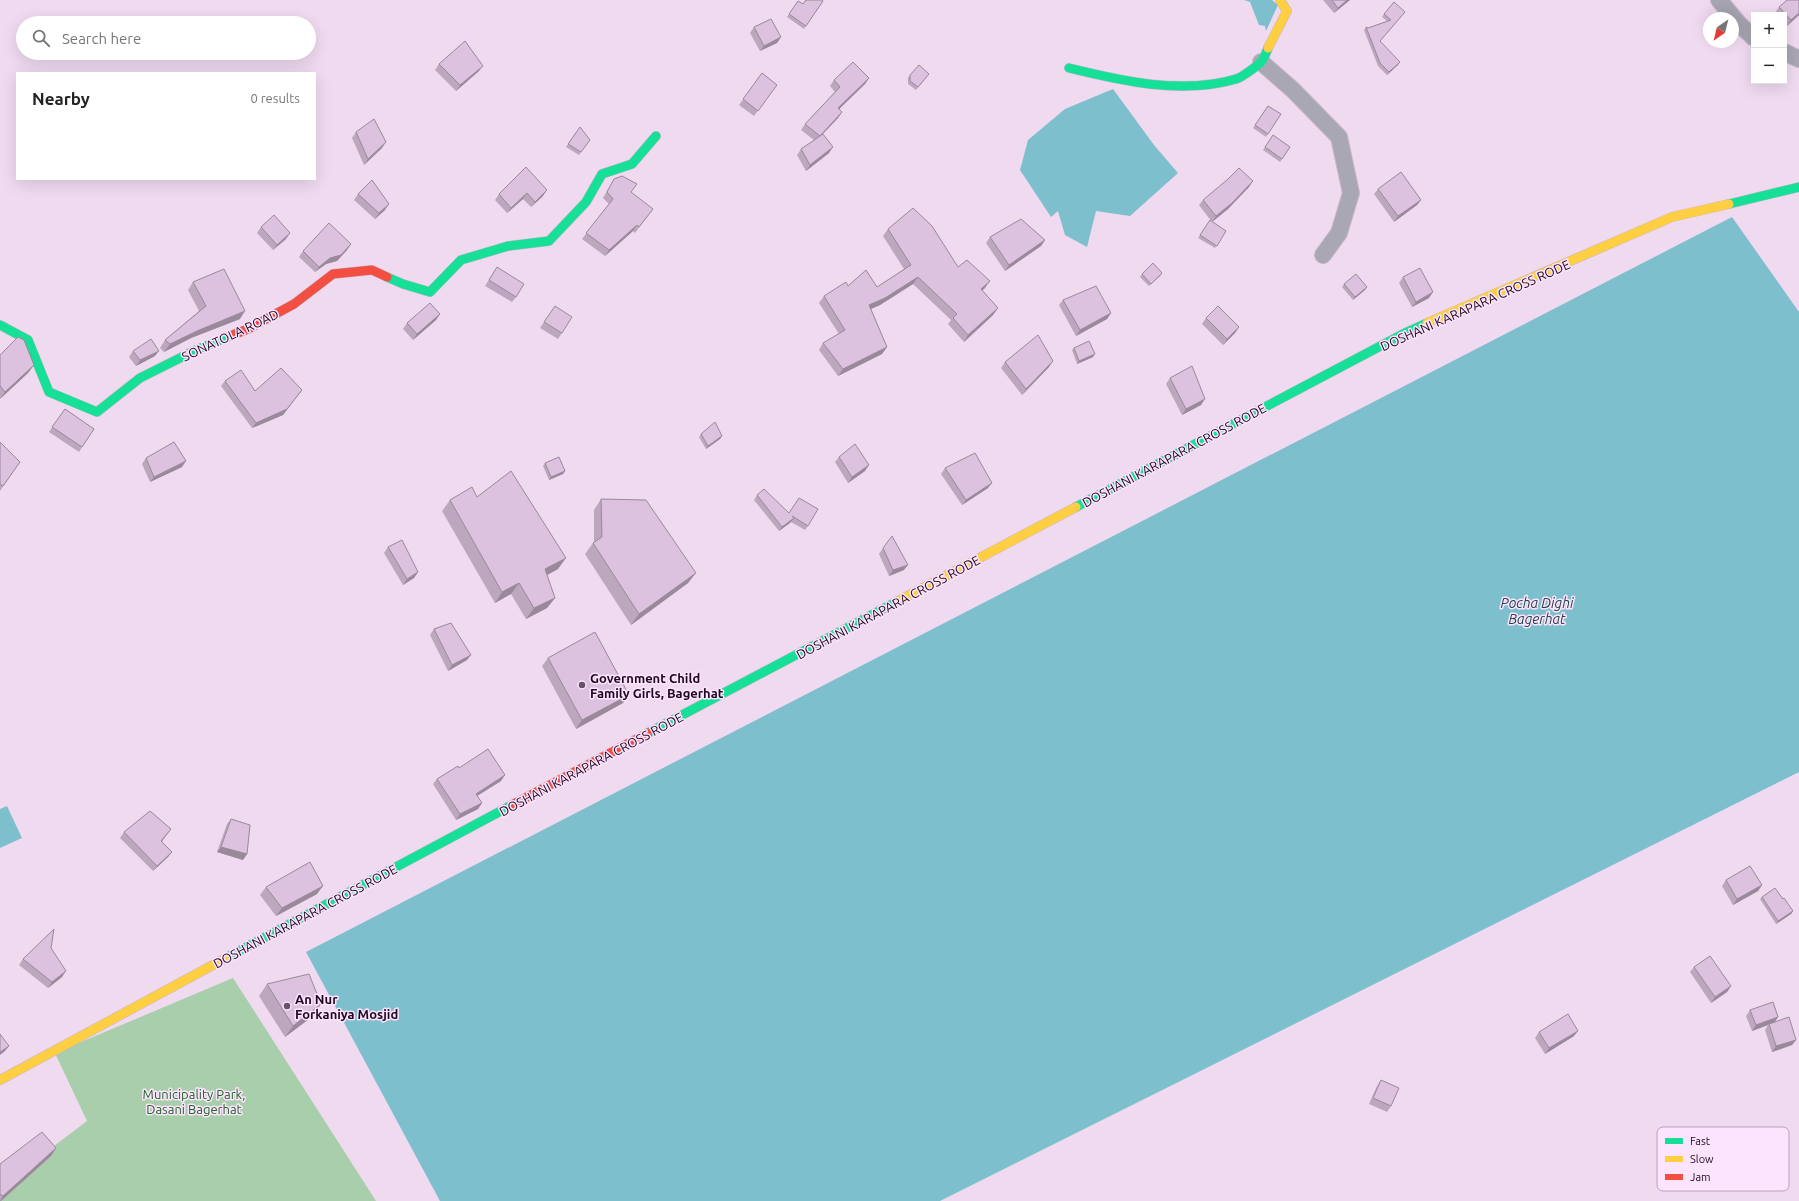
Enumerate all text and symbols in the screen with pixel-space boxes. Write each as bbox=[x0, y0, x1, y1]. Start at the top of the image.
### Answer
north arrow bbox=[1703, 12, 1739, 48]
map controls bbox=[1751, 12, 1787, 84]
button: + bbox=[1751, 12, 1787, 48]
search box bbox=[16, 16, 316, 60]
icon: search bbox=[30, 27, 52, 49]
text: Search here bbox=[62, 30, 141, 47]
button: − bbox=[1751, 48, 1787, 84]
text: Nearby bbox=[32, 89, 90, 108]
text: 0 results bbox=[250, 91, 300, 105]
street label: DOSHANI KARAPARA CROSS RODE bbox=[1378, 257, 1572, 353]
street label: SONATOLA ROAD bbox=[179, 306, 281, 364]
street label: DOSHANI KARAPARA CROSS RODE bbox=[1080, 400, 1268, 510]
street label: DOSHANI KARAPARA CROSS RODE bbox=[794, 552, 982, 662]
water label: Pocha Dighi Bagerhat bbox=[1500, 595, 1574, 627]
place label: Government Child Family Girls, Bagerhat bbox=[590, 671, 724, 700]
marker: Government Child Family Girls, Bagerhat bbox=[577, 680, 587, 690]
street label: DOSHANI KARAPARA CROSS RODE bbox=[497, 709, 685, 819]
street label: DOSHANI KARAPARA CROSS RODE bbox=[211, 861, 399, 971]
place label: An Nur Forkaniya Mosjid bbox=[295, 992, 398, 1021]
marker: An Nur Forkaniya Mosjid bbox=[282, 1001, 292, 1011]
park label: Municipality Park, Dasani Bagerhat bbox=[143, 1087, 245, 1116]
legend bbox=[1657, 1127, 1789, 1191]
text: Fast bbox=[1690, 1135, 1711, 1147]
text: Slow bbox=[1690, 1153, 1714, 1165]
text: Jam bbox=[1690, 1171, 1711, 1183]

